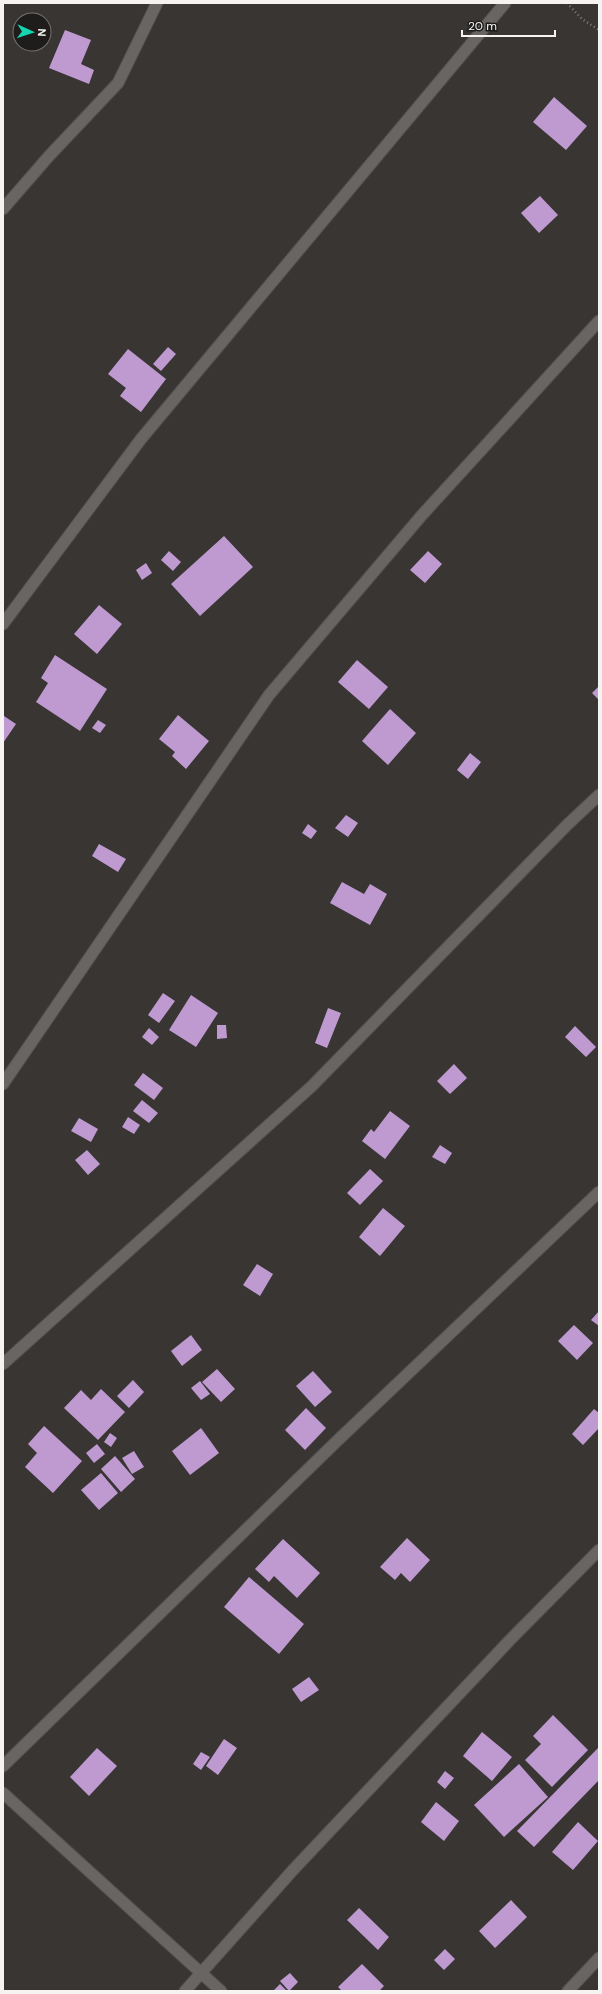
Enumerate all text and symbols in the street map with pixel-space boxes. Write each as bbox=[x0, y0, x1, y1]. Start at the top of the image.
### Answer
north arrow bbox=[12, 12, 52, 52]
scale bar bbox=[462, 12, 555, 38]
text: 20 m bbox=[468, 18, 497, 34]
text: N bbox=[35, 28, 49, 37]

